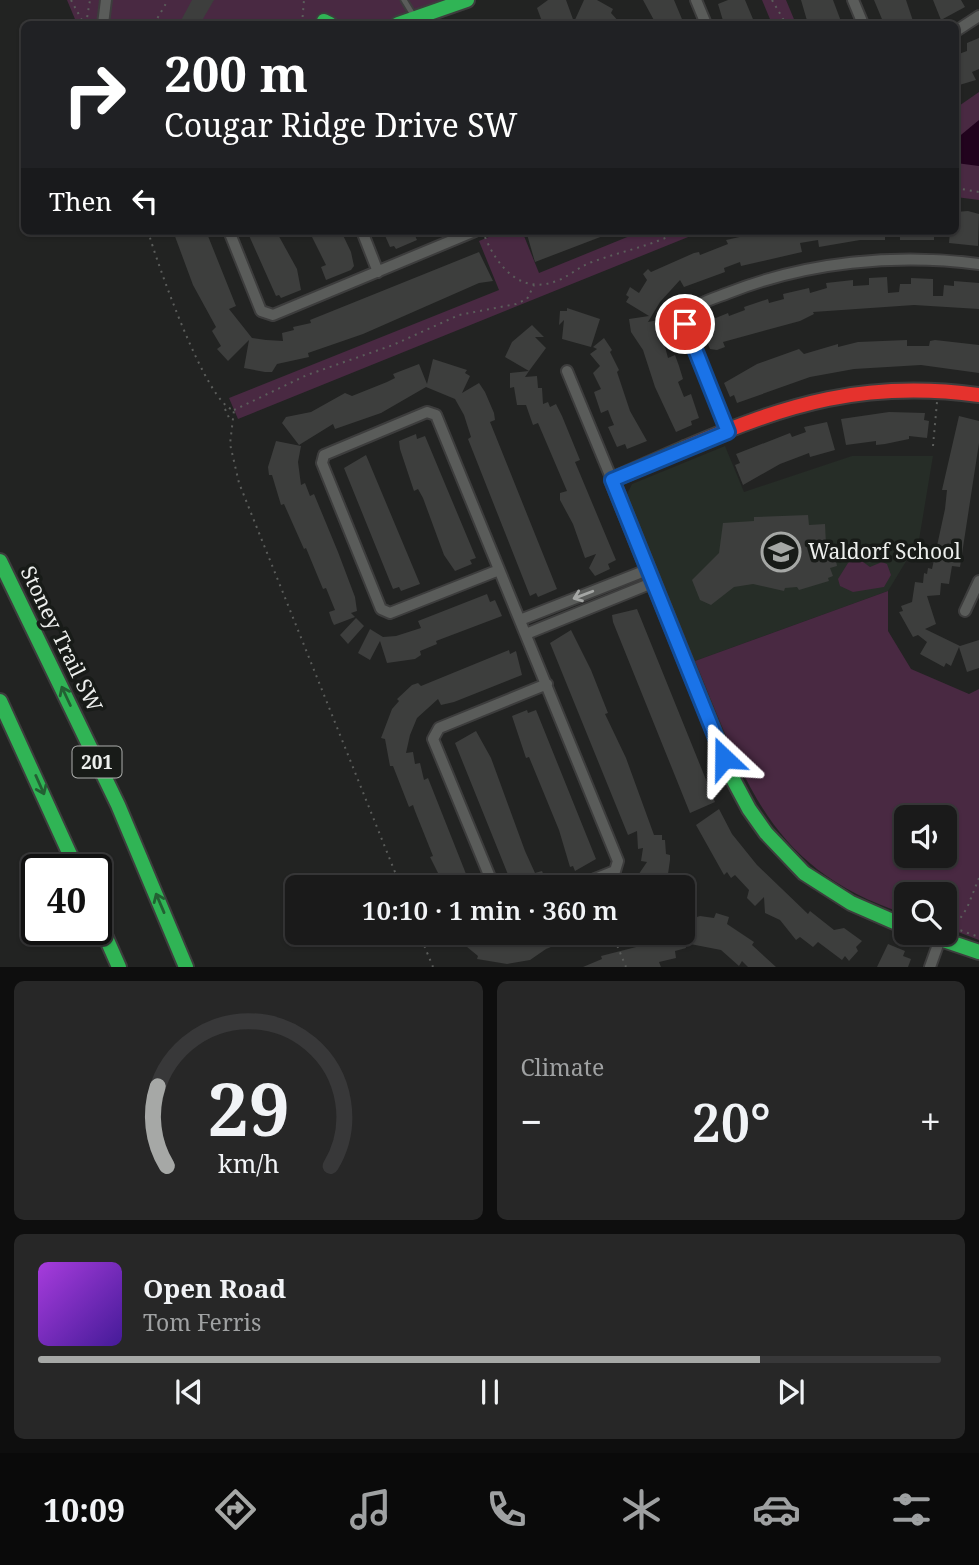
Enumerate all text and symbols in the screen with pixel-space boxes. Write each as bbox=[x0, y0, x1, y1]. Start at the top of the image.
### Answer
text: 200 m bbox=[164, 40, 308, 106]
icon: right bbox=[49, 49, 140, 140]
text: Cougar Ridge Drive SW bbox=[164, 103, 517, 146]
icon: left bbox=[126, 182, 164, 220]
text: Then bbox=[49, 183, 112, 219]
pin bbox=[655, 294, 715, 354]
icon: arrive bbox=[666, 305, 704, 343]
school or university icon: Waldorf School bbox=[760, 531, 802, 573]
place label: Waldorf School bbox=[808, 537, 961, 565]
street label: Stoney Trail SW bbox=[14, 561, 109, 716]
one-way arrow bbox=[573, 589, 595, 602]
one-way arrow bbox=[59, 686, 73, 707]
position arrow bbox=[687, 721, 761, 795]
road number: 201 bbox=[72, 747, 122, 778]
one-way arrow bbox=[34, 774, 47, 795]
map controls bbox=[894, 805, 957, 945]
button: sound bbox=[894, 805, 957, 868]
speed limit sign: 40 bbox=[21, 854, 112, 945]
button: search bbox=[894, 882, 957, 945]
text: 10:10 · 1 min · 360 m bbox=[362, 892, 618, 928]
one-way arrow bbox=[153, 893, 166, 915]
text: Climate bbox=[521, 1051, 604, 1083]
text: 29 bbox=[207, 1059, 289, 1158]
text: 20° bbox=[691, 1086, 771, 1157]
text: − bbox=[521, 1095, 543, 1147]
text: + bbox=[920, 1095, 941, 1147]
text: km/h bbox=[218, 1146, 279, 1180]
text: Open Road bbox=[143, 1270, 286, 1306]
text: Tom Ferris bbox=[143, 1306, 261, 1338]
icon: previous bbox=[170, 1373, 208, 1411]
icon: pause bbox=[471, 1373, 509, 1411]
icon: next bbox=[772, 1373, 810, 1411]
icon: directions bbox=[211, 1485, 260, 1534]
icon: music bbox=[346, 1485, 395, 1534]
icon: phone bbox=[482, 1485, 531, 1534]
icon: climate bbox=[617, 1485, 666, 1534]
icon: car bbox=[752, 1485, 801, 1534]
icon: filters bbox=[887, 1485, 936, 1534]
text: 10:09 bbox=[43, 1488, 125, 1531]

